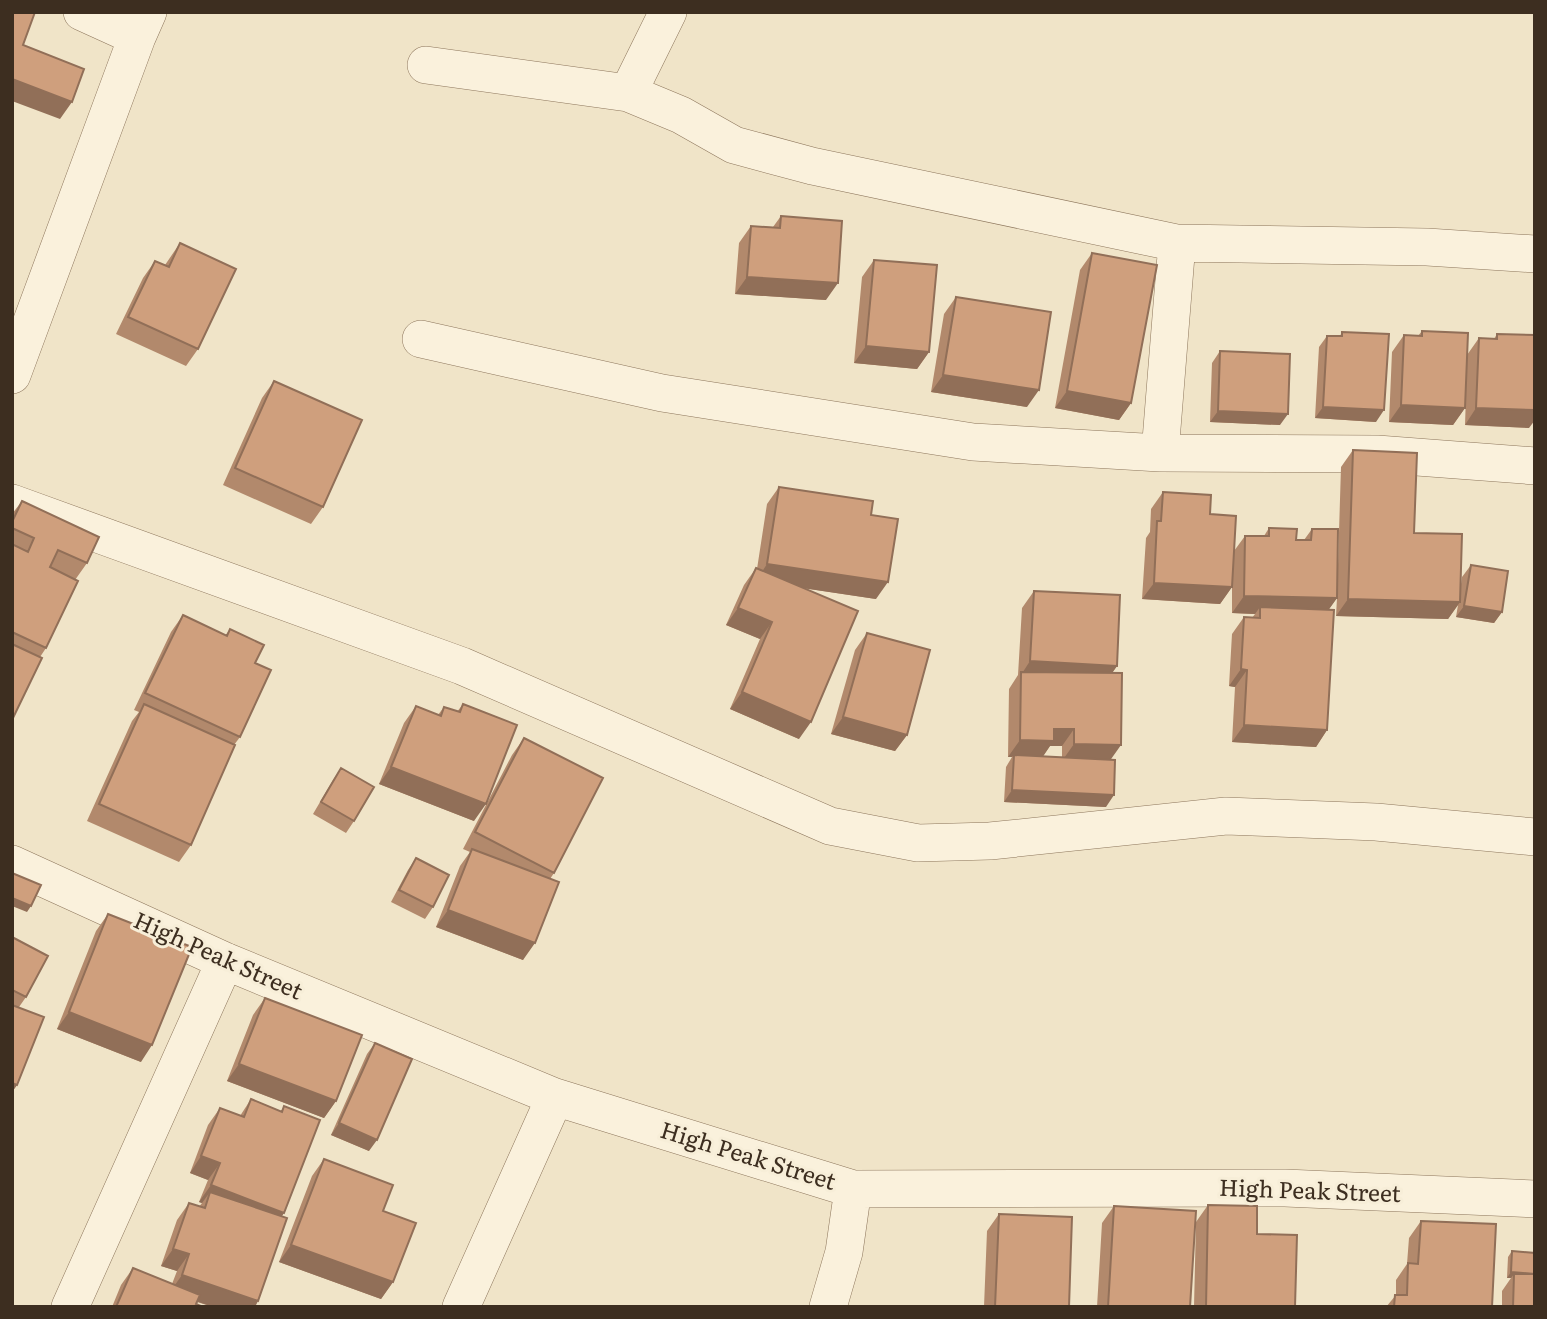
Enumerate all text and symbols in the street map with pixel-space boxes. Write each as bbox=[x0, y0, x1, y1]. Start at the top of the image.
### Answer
street label: High Peak Street bbox=[129, 902, 309, 1007]
street label: High Peak Street bbox=[657, 1111, 841, 1197]
street label: High Peak Street bbox=[1219, 1169, 1402, 1209]

